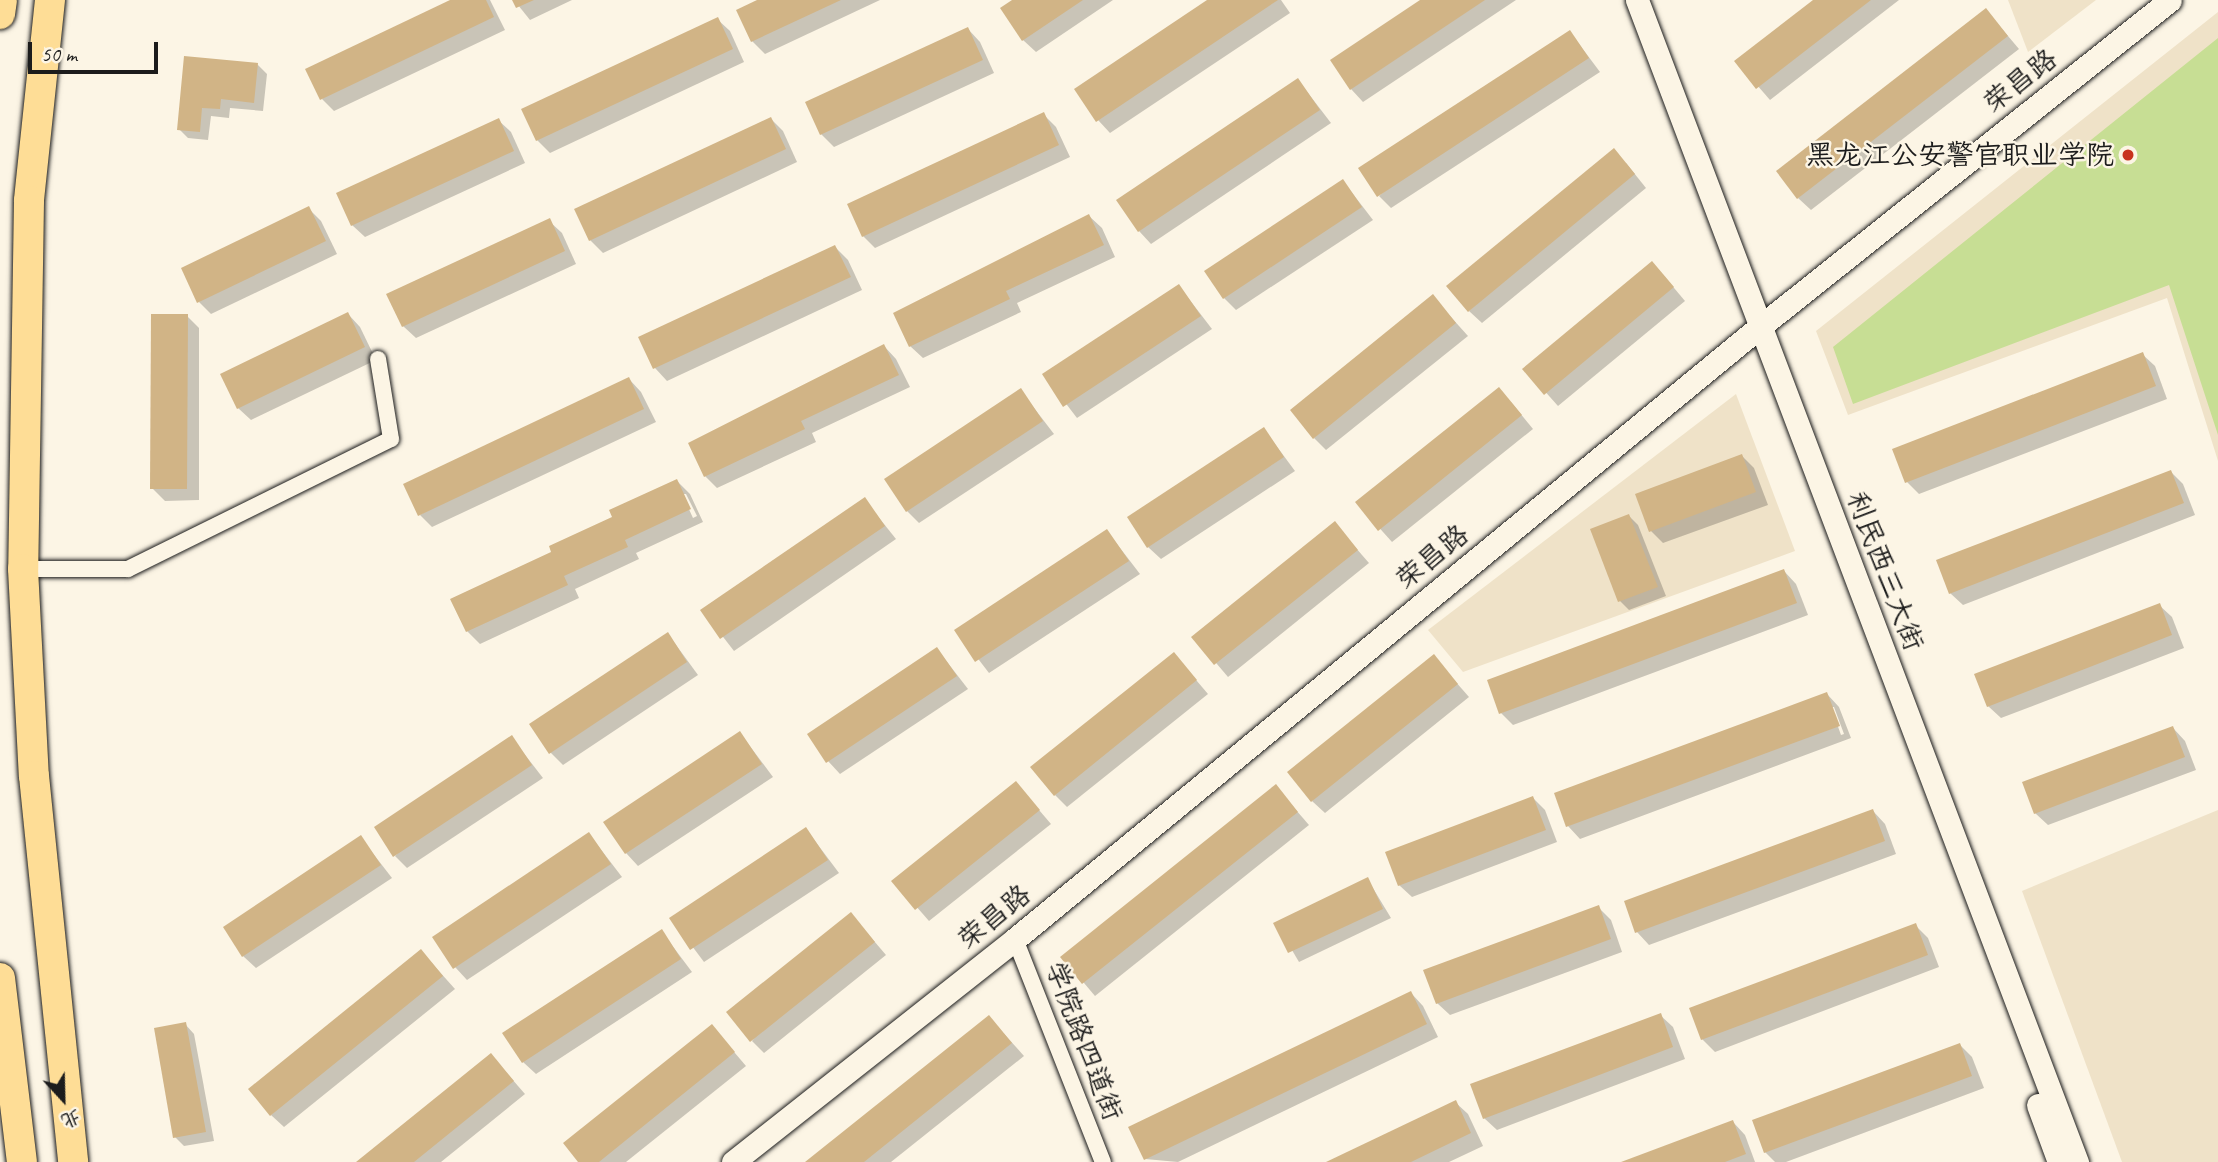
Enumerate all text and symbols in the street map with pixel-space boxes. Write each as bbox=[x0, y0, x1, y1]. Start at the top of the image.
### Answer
scale bar bbox=[32, 28, 161, 72]
text: 50 m bbox=[41, 41, 77, 67]
street label: 荣昌路 bbox=[1977, 42, 2063, 120]
place label: 黑龙江公安警官职业学院 bbox=[1806, 138, 2114, 172]
marker: 黑龙江公安警官职业学院 bbox=[2120, 147, 2136, 163]
street label: 利民西三大街 bbox=[1839, 487, 1931, 655]
street label: 荣昌路 bbox=[1389, 518, 1475, 596]
street label: 荣昌路 bbox=[951, 878, 1037, 956]
street label: 学院路四道街 bbox=[1038, 957, 1130, 1125]
north arrow bbox=[28, 1064, 98, 1134]
text: 北 bbox=[58, 1104, 84, 1133]

